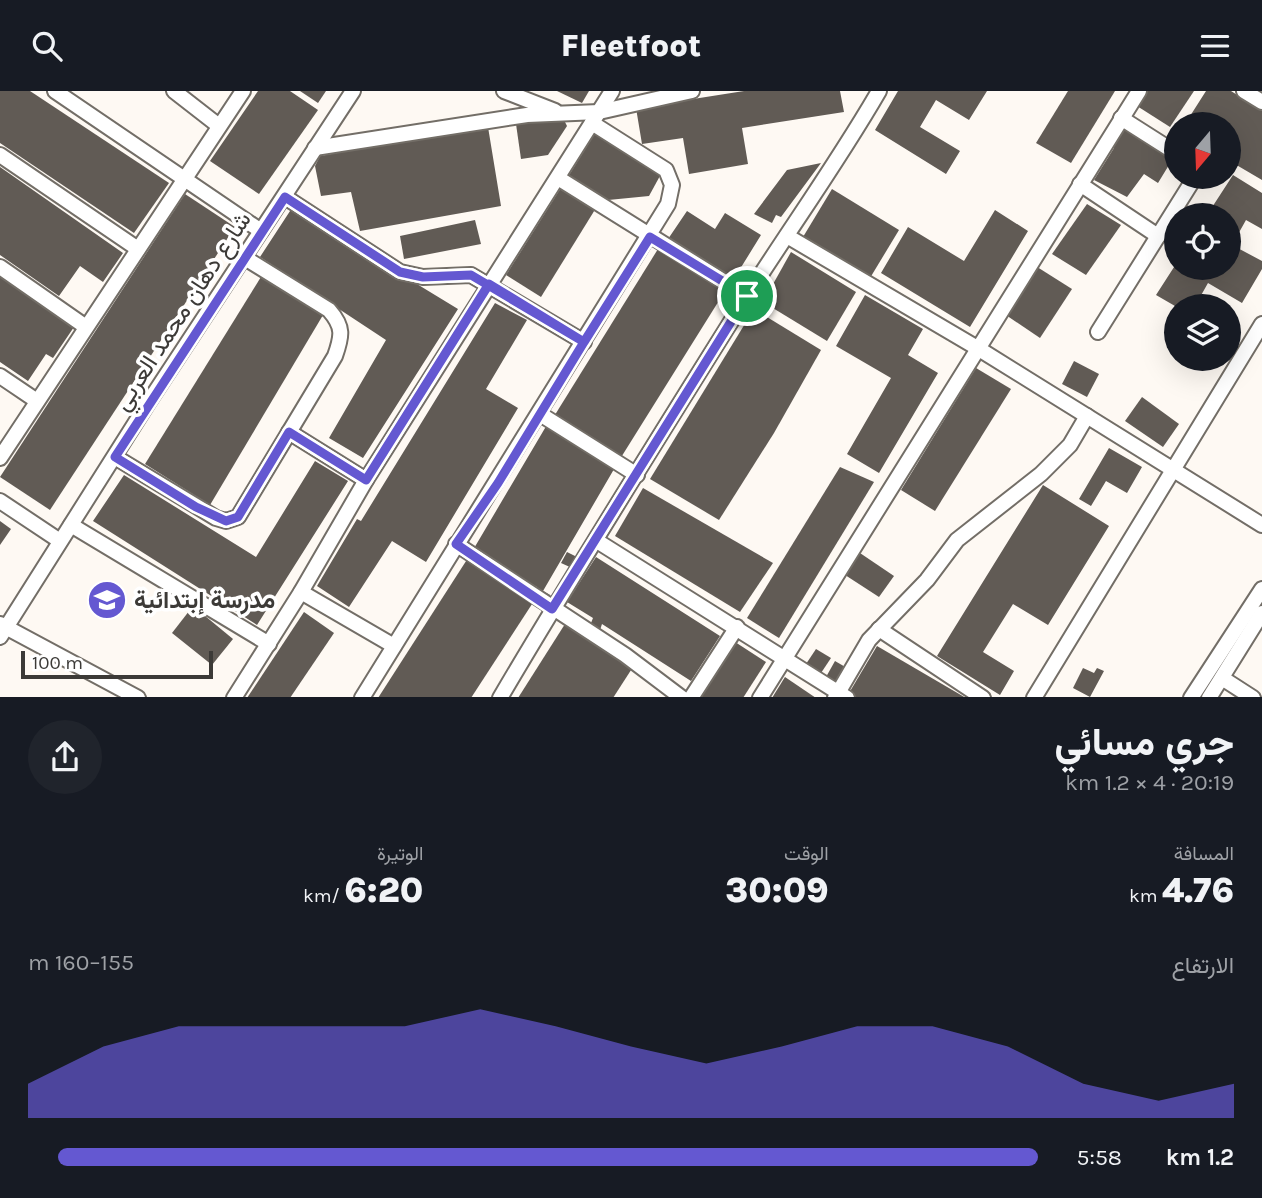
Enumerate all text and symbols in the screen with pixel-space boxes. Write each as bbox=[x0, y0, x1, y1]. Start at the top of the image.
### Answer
icon: search bbox=[28, 27, 66, 65]
text: Fleetfoot bbox=[561, 27, 701, 64]
icon: menu bbox=[1196, 27, 1234, 65]
north arrow bbox=[1164, 112, 1241, 189]
map controls bbox=[1164, 112, 1241, 371]
button: locate bbox=[1164, 203, 1241, 280]
street label: شارع دهان محمد العربي bbox=[107, 206, 261, 418]
pin bbox=[717, 266, 777, 326]
icon: arrive bbox=[728, 277, 766, 315]
button: layers bbox=[1164, 294, 1241, 371]
school or university icon: مدرسة إبتدائية bbox=[86, 579, 128, 621]
place label: مدرسة إبتدائية bbox=[134, 586, 275, 615]
scale bar bbox=[21, 649, 214, 680]
text: 100 m bbox=[32, 652, 83, 674]
button: share bbox=[28, 720, 102, 794]
text: جري مسائي bbox=[1054, 720, 1234, 765]
text: 20:19 · 4 × 1.2 km bbox=[1065, 769, 1234, 796]
text: الوتيرة bbox=[377, 843, 423, 865]
text: الوقت bbox=[784, 843, 829, 865]
text: المسافة bbox=[1174, 843, 1234, 865]
text: 6:20 bbox=[344, 870, 423, 911]
text: 30:09 bbox=[725, 870, 829, 911]
text: 4.76 bbox=[1162, 870, 1234, 911]
text: /km bbox=[303, 885, 344, 907]
text: km bbox=[1129, 885, 1162, 907]
text: 155–160 m bbox=[28, 949, 134, 976]
text: الارتفاع bbox=[1172, 952, 1234, 979]
text: 5:58 bbox=[1077, 1144, 1122, 1171]
text: 1.2 km bbox=[1166, 1144, 1234, 1171]

